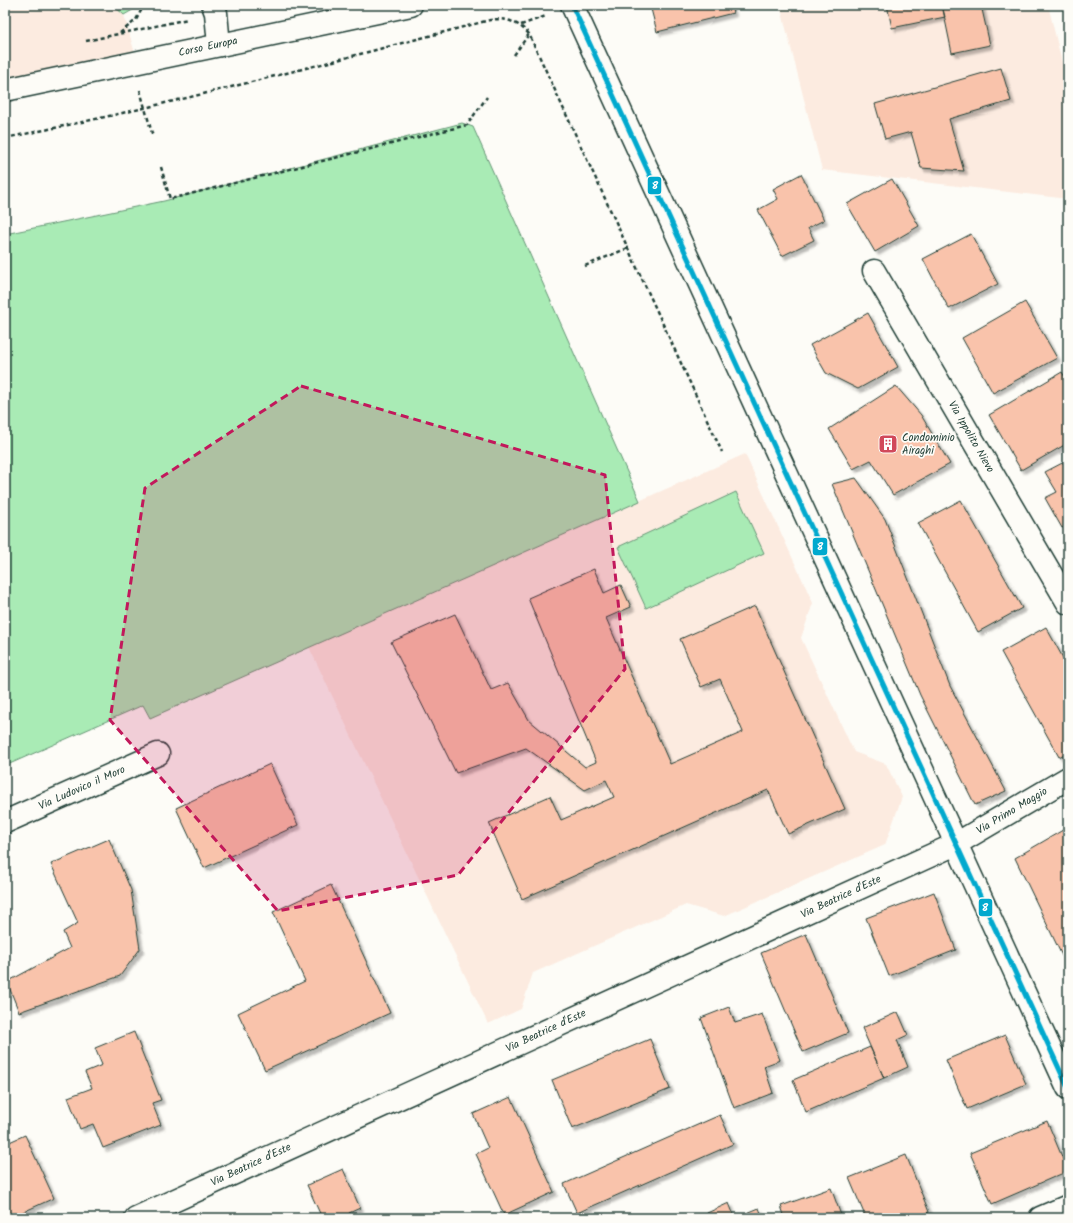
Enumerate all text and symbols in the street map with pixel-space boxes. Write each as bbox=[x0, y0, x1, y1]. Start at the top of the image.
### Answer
street label: Corso Europa bbox=[177, 32, 239, 62]
line badge: 8 bbox=[647, 176, 662, 195]
text: 8 bbox=[652, 177, 659, 195]
street label: Via Ippolito Nievo bbox=[943, 398, 999, 476]
place label: Condominio Airaghi bbox=[902, 429, 955, 460]
building icon: Condominio Airaghi bbox=[877, 433, 899, 455]
line badge: 8 bbox=[812, 537, 828, 556]
text: 8 bbox=[817, 538, 824, 556]
street label: Via Ludovico il Moro bbox=[36, 761, 128, 815]
street label: Via Primo Maggio bbox=[973, 783, 1051, 839]
street label: Via Beatrice d'Este bbox=[798, 870, 884, 924]
line badge: 8 bbox=[978, 898, 993, 917]
text: 8 bbox=[982, 899, 989, 917]
street label: Via Beatrice d'Este bbox=[503, 1004, 589, 1058]
street label: Via Beatrice d'Este bbox=[208, 1138, 294, 1192]

